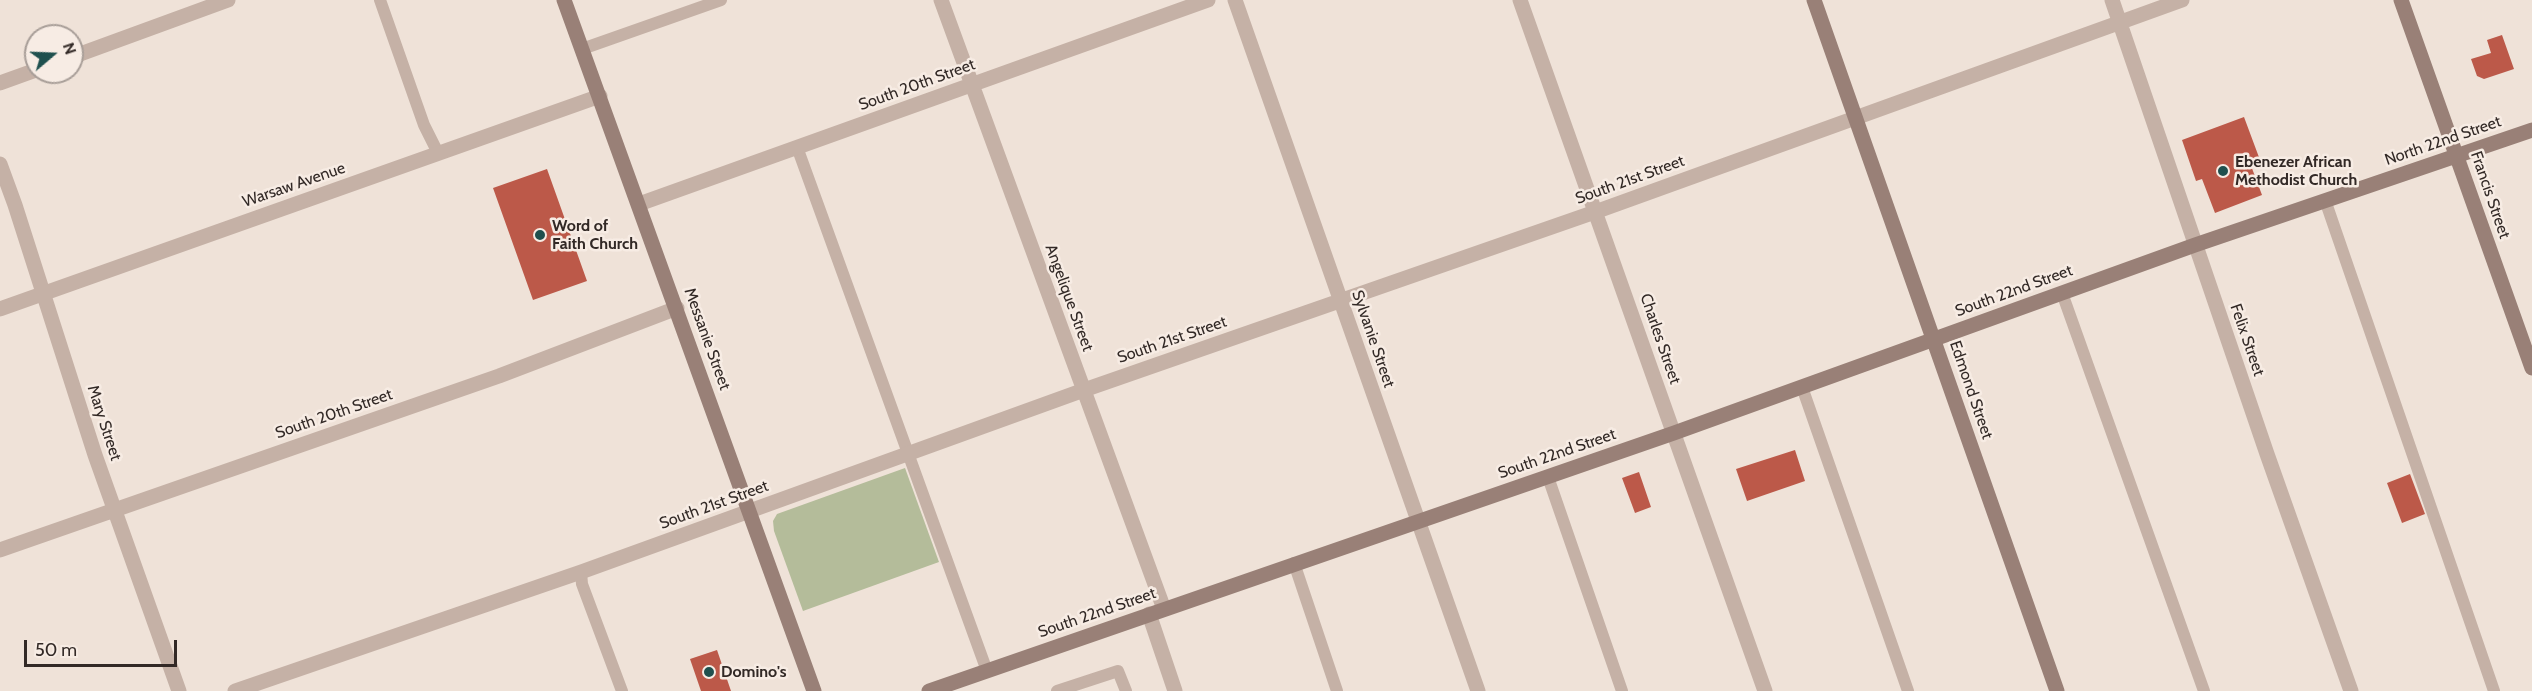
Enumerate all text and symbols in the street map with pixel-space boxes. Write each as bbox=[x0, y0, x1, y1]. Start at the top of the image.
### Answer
north arrow bbox=[24, 24, 84, 84]
text: N bbox=[59, 40, 80, 57]
street label: South 20th Street bbox=[856, 55, 978, 115]
street label: North 22nd Street bbox=[2382, 112, 2504, 170]
street label: Francis Street bbox=[2466, 149, 2514, 241]
street label: South 21st Street bbox=[1573, 151, 1687, 209]
place label: Ebenezer African Methodist Church bbox=[2235, 152, 2357, 190]
street label: Warsaw Avenue bbox=[240, 158, 348, 212]
marker: Ebenezer African Methodist Church bbox=[2216, 164, 2230, 178]
place label: Word of Faith Church bbox=[552, 216, 638, 254]
marker: Word of Faith Church bbox=[533, 228, 547, 242]
street label: Angelique Street bbox=[1041, 242, 1097, 354]
street label: South 22nd Street bbox=[1953, 261, 2075, 321]
street label: Messanie Street bbox=[680, 285, 734, 393]
street label: Sylvanie Street bbox=[1347, 288, 1399, 390]
street label: Charles Street bbox=[1636, 291, 1684, 387]
street label: Felix Street bbox=[2226, 301, 2268, 379]
street label: South 21st Street bbox=[1115, 312, 1229, 368]
street label: Edmond Street bbox=[1945, 338, 1997, 442]
street label: Mary Street bbox=[83, 383, 125, 463]
street label: South 20th Street bbox=[273, 385, 395, 443]
street label: South 22nd Street bbox=[1495, 425, 1619, 483]
street label: South 21st Street bbox=[657, 476, 771, 534]
street label: South 22nd Street bbox=[1035, 584, 1159, 642]
scale bar bbox=[27, 628, 180, 666]
text: 50 m bbox=[35, 639, 77, 661]
place label: Domino's bbox=[721, 662, 786, 682]
marker: Domino's bbox=[702, 665, 716, 679]

